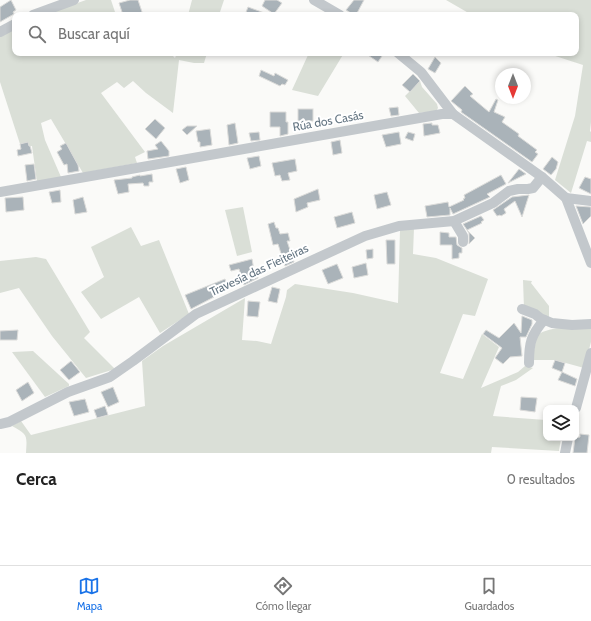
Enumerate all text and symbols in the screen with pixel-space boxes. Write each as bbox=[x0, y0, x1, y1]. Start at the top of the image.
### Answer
search box bbox=[12, 12, 579, 56]
icon: search bbox=[26, 23, 48, 45]
text: Buscar aquí bbox=[58, 25, 130, 43]
north arrow bbox=[495, 68, 531, 104]
street label: Rúa dos Casás bbox=[291, 107, 365, 134]
street label: Travesía das Fieiteiras bbox=[207, 240, 311, 299]
map controls bbox=[543, 405, 579, 441]
button: layers bbox=[543, 405, 579, 441]
text: Cerca bbox=[16, 469, 57, 489]
text: 0 resultados bbox=[507, 471, 575, 487]
tab: Mapa bbox=[77, 575, 102, 613]
tab: Cómo llegar bbox=[255, 575, 311, 613]
tab: Guardados bbox=[465, 575, 514, 613]

